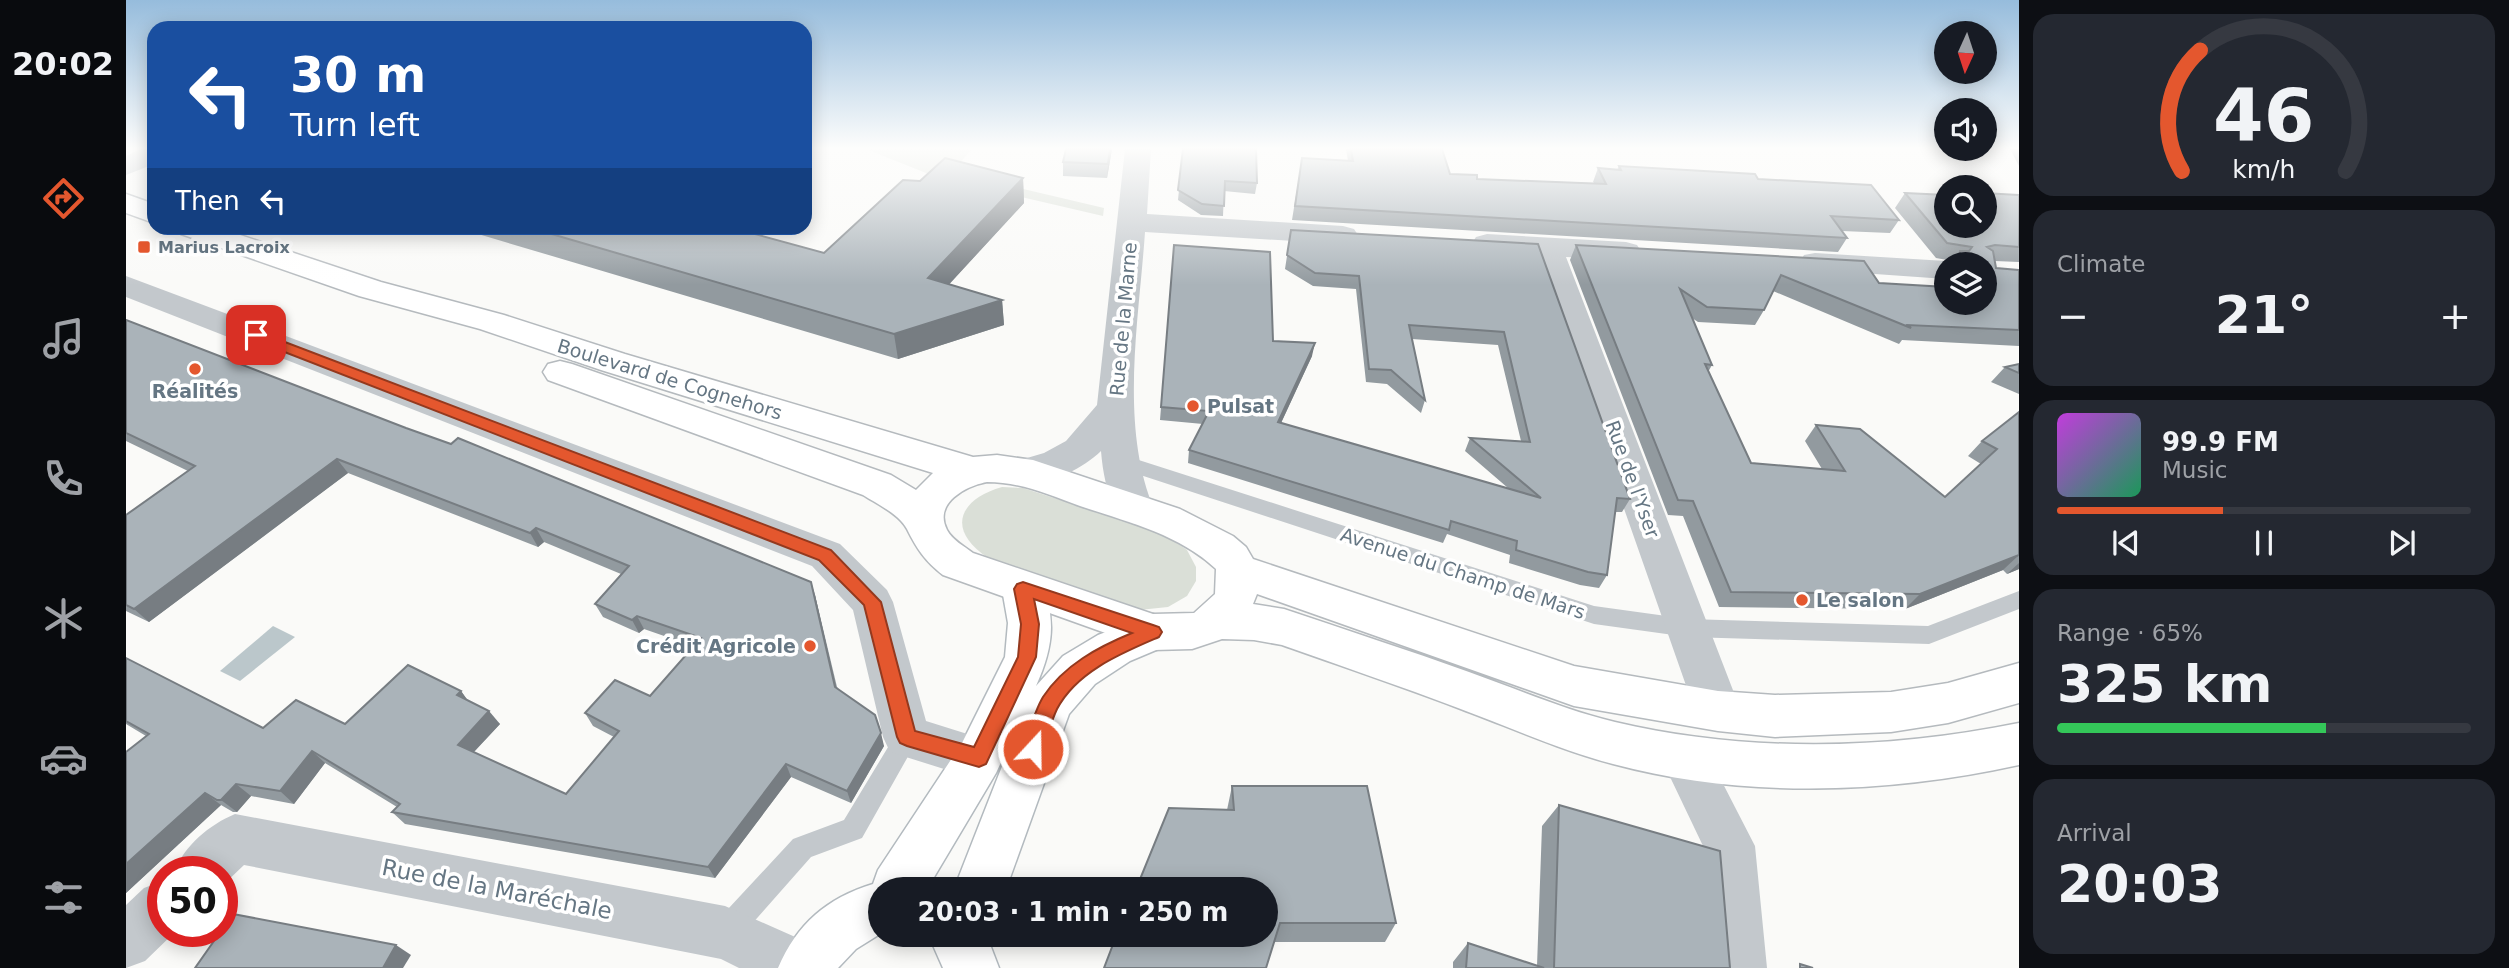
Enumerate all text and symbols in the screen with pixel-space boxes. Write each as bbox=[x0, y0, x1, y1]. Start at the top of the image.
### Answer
north arrow bbox=[1934, 21, 1997, 84]
map controls bbox=[1934, 21, 1997, 315]
text: 20:02 bbox=[12, 45, 114, 83]
text: 30 m bbox=[290, 47, 426, 104]
icon: left bbox=[175, 49, 266, 140]
text: 46 bbox=[2213, 73, 2315, 158]
button: sound bbox=[1934, 98, 1997, 161]
text: Turn left bbox=[290, 106, 420, 144]
text: km/h bbox=[2232, 155, 2296, 184]
icon: directions bbox=[39, 174, 88, 223]
button: search bbox=[1934, 175, 1997, 238]
icon: left bbox=[254, 182, 292, 220]
text: Then bbox=[175, 186, 240, 216]
place label: Marius Lacroix bbox=[158, 238, 290, 257]
marker: Marius Lacroix bbox=[136, 239, 152, 255]
street label: Rue de la Marne bbox=[1105, 241, 1141, 397]
text: Climate bbox=[2057, 251, 2146, 277]
button: layers bbox=[1934, 252, 1997, 315]
text: 21° bbox=[2215, 285, 2313, 345]
text: − bbox=[2057, 294, 2089, 338]
text: + bbox=[2439, 294, 2471, 338]
pin bbox=[226, 305, 286, 365]
icon: music bbox=[39, 314, 88, 363]
icon: arrive bbox=[237, 316, 275, 354]
street label: Boulevard de Cognehors bbox=[555, 334, 785, 424]
marker: Réalités bbox=[187, 361, 203, 377]
place label: Réalités bbox=[152, 380, 238, 402]
place label: Pulsat bbox=[1207, 395, 1274, 417]
marker: Pulsat bbox=[1185, 398, 1201, 414]
street label: Rue de l'Yser bbox=[1602, 417, 1665, 541]
text: 99.9 FM bbox=[2162, 427, 2279, 457]
icon: phone bbox=[39, 454, 88, 503]
text: Music bbox=[2162, 457, 2227, 483]
street label: Avenue du Champ de Mars bbox=[1338, 523, 1588, 623]
icon: previous bbox=[2107, 524, 2145, 562]
icon: pause bbox=[2245, 524, 2283, 562]
icon: next bbox=[2383, 524, 2421, 562]
place label: Le salon bbox=[1816, 589, 1905, 611]
marker: Le salon bbox=[1794, 592, 1810, 608]
icon: climate bbox=[39, 594, 88, 643]
text: Range · 65% bbox=[2057, 620, 2203, 646]
place label: Crédit Agricole bbox=[636, 635, 796, 657]
marker: Crédit Agricole bbox=[802, 638, 818, 654]
text: 325 km bbox=[2057, 654, 2272, 714]
position arrow bbox=[996, 712, 1070, 786]
icon: car bbox=[39, 734, 88, 783]
text: Arrival bbox=[2057, 820, 2132, 846]
street label: Rue de la Maréchale bbox=[380, 854, 614, 924]
text: 20:03 bbox=[2057, 854, 2223, 914]
speed limit sign: 50 bbox=[147, 856, 238, 947]
icon: filters bbox=[39, 873, 88, 922]
text: 20:03 · 1 min · 250 m bbox=[918, 897, 1228, 927]

